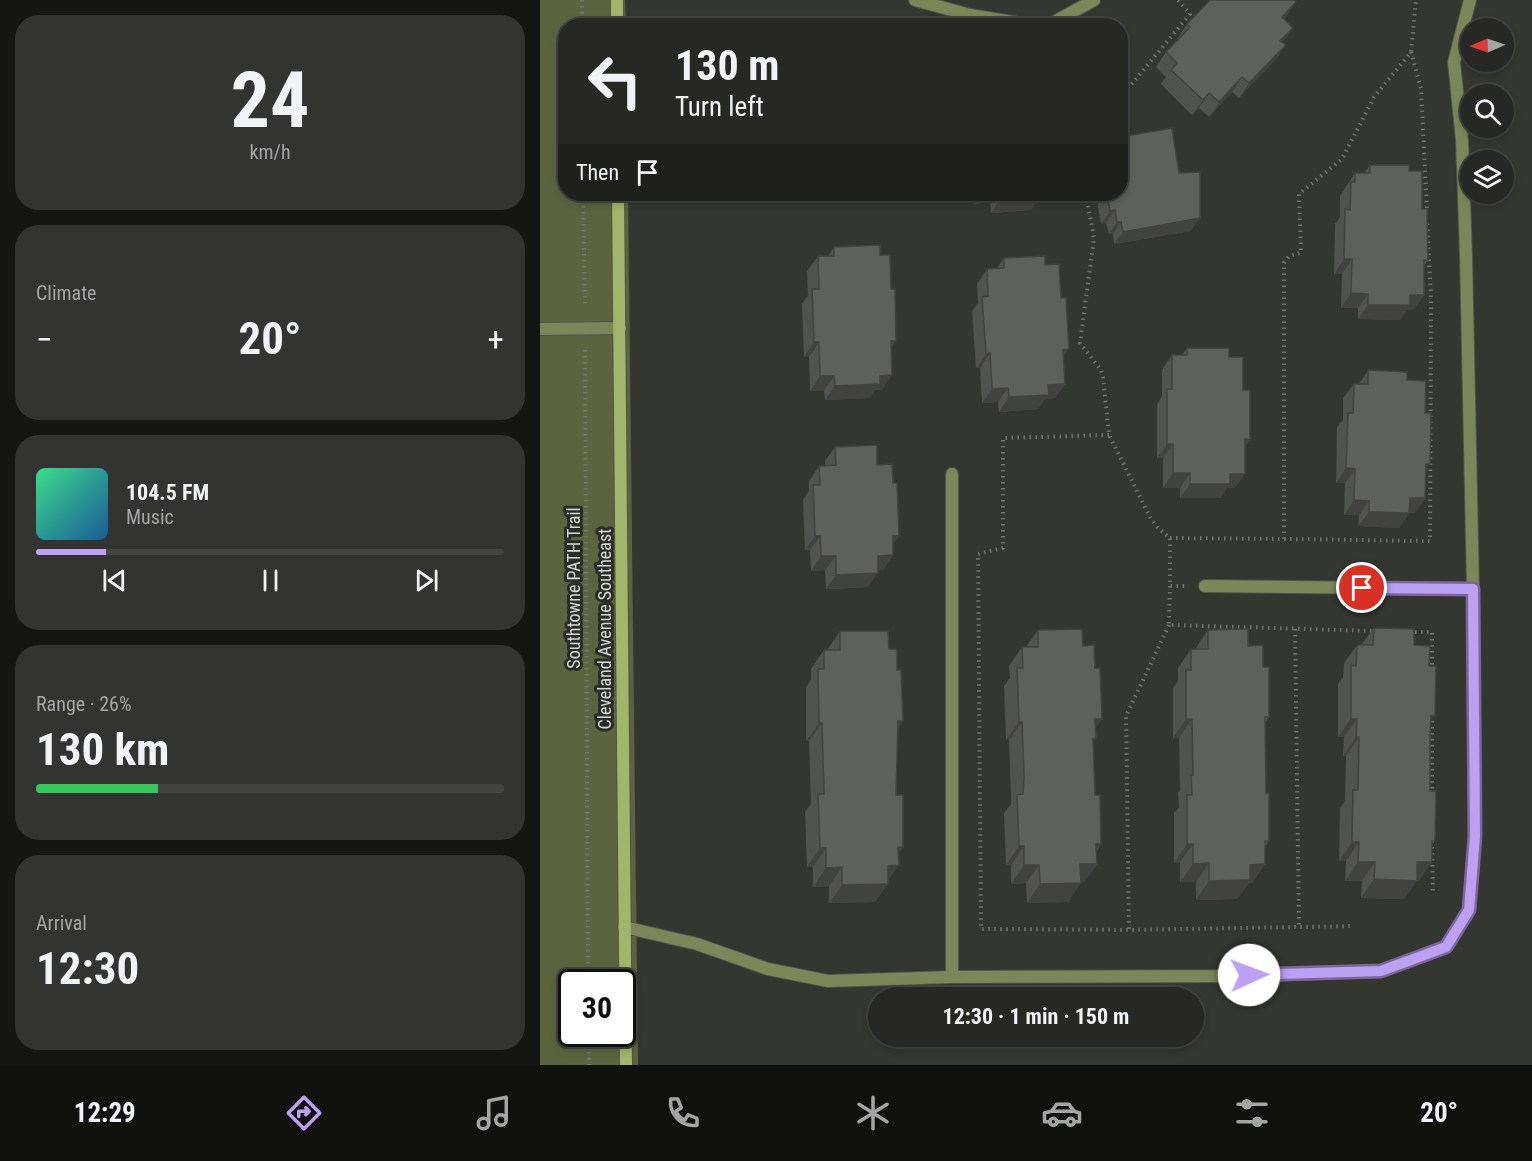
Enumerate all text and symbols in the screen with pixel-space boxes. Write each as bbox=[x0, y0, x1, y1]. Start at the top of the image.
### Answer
north arrow bbox=[1460, 18, 1514, 72]
map controls bbox=[1460, 18, 1514, 204]
text: 130 m bbox=[675, 41, 780, 90]
icon: left bbox=[576, 42, 654, 120]
text: 24 bbox=[231, 55, 309, 146]
button: search bbox=[1460, 84, 1514, 138]
text: Turn left bbox=[675, 91, 764, 123]
text: km/h bbox=[249, 140, 291, 164]
button: layers bbox=[1460, 150, 1514, 204]
icon: arrive bbox=[631, 156, 664, 189]
text: Then bbox=[576, 160, 619, 185]
text: Climate bbox=[36, 281, 96, 305]
text: 20° bbox=[239, 312, 302, 365]
text: − bbox=[36, 320, 53, 359]
text: + bbox=[488, 320, 504, 359]
text: 104.5 FM bbox=[126, 480, 209, 505]
text: Music bbox=[126, 505, 174, 529]
street label: Southtowne PATH Trail bbox=[563, 507, 584, 669]
street label: Cleveland Avenue Southeast bbox=[594, 529, 615, 729]
pin bbox=[1336, 562, 1387, 613]
icon: previous bbox=[98, 564, 131, 597]
icon: pause bbox=[254, 564, 287, 597]
icon: next bbox=[410, 564, 443, 597]
icon: arrive bbox=[1345, 571, 1378, 604]
text: Range · 26% bbox=[36, 692, 132, 716]
text: 130 km bbox=[36, 723, 169, 776]
text: Arrival bbox=[36, 911, 87, 935]
text: 12:30 bbox=[36, 942, 139, 995]
position arrow bbox=[1217, 943, 1281, 1007]
speed limit sign: 30 bbox=[558, 969, 636, 1047]
text: 12:30 · 1 min · 150 m bbox=[943, 1004, 1129, 1029]
icon: directions bbox=[283, 1092, 325, 1134]
icon: music bbox=[473, 1092, 515, 1134]
icon: phone bbox=[662, 1092, 704, 1134]
icon: climate bbox=[852, 1092, 894, 1134]
icon: car bbox=[1041, 1092, 1083, 1134]
icon: filters bbox=[1231, 1092, 1273, 1134]
text: 12:29 bbox=[74, 1097, 136, 1129]
text: 20° bbox=[1420, 1097, 1458, 1129]

